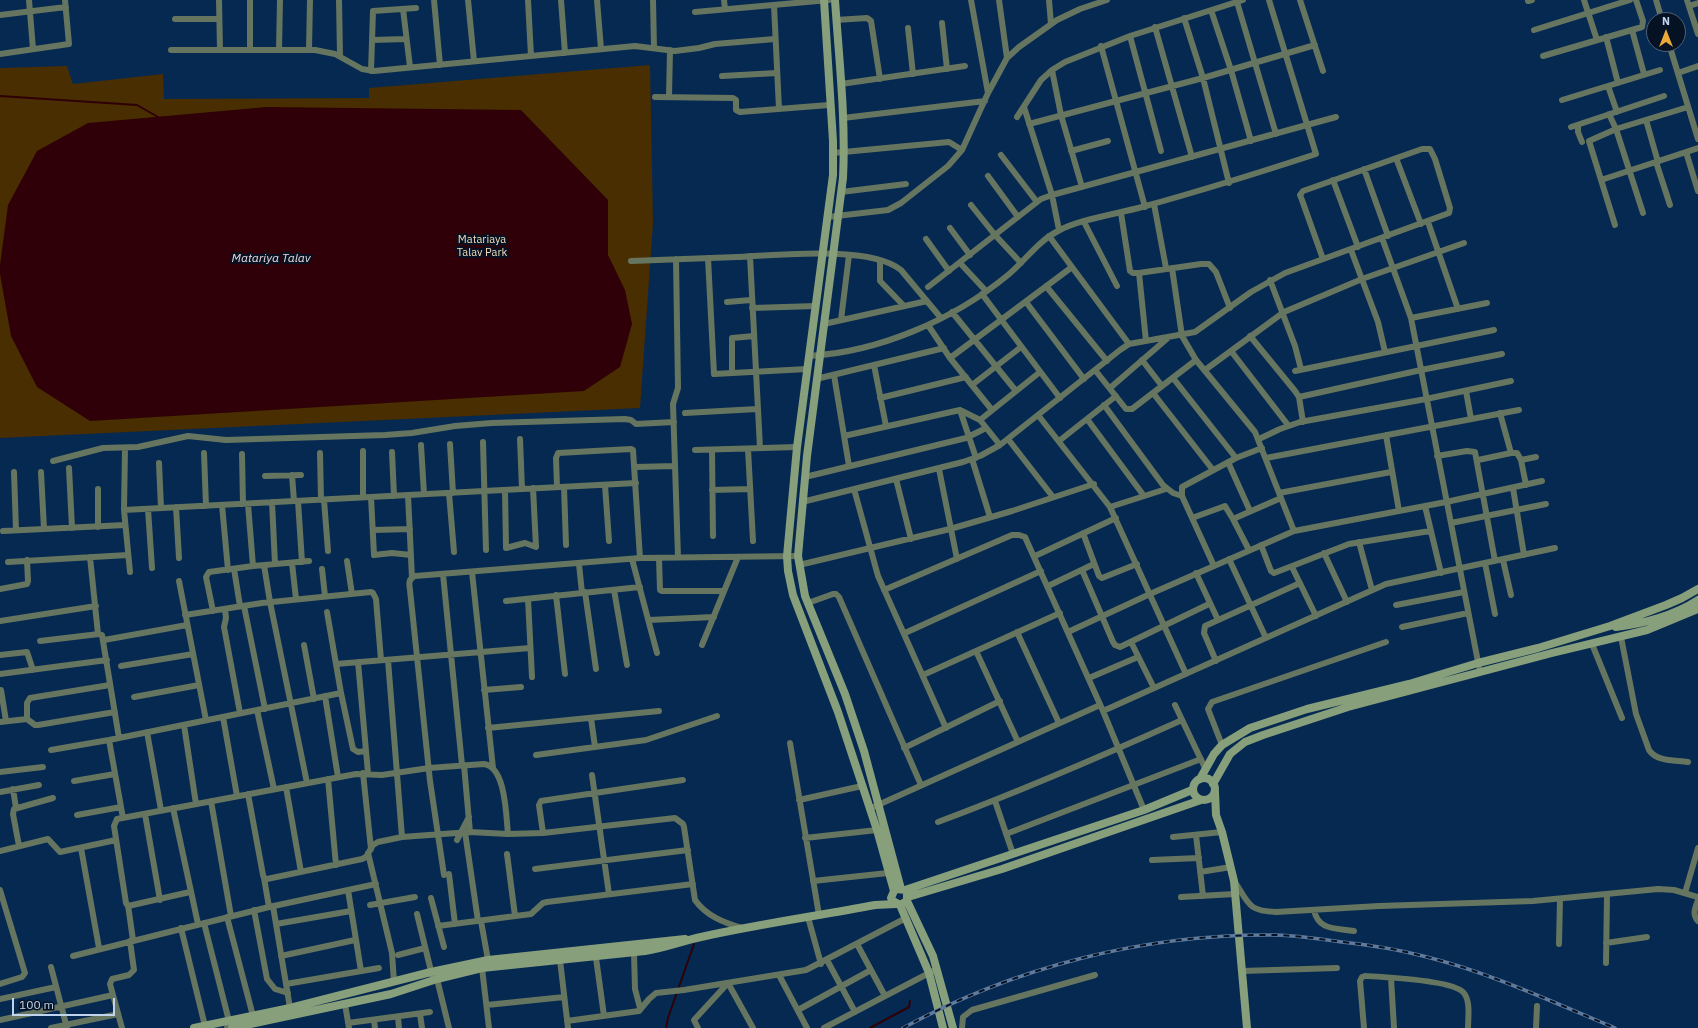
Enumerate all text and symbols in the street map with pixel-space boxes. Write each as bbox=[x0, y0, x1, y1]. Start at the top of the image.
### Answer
north arrow bbox=[1646, 12, 1686, 52]
text: N bbox=[1662, 14, 1670, 28]
park label: Matariaya Talav Park bbox=[457, 233, 507, 259]
water label: Matariya Talav bbox=[231, 252, 311, 266]
scale bar bbox=[14, 990, 117, 1016]
text: 100 m bbox=[19, 997, 54, 1012]

